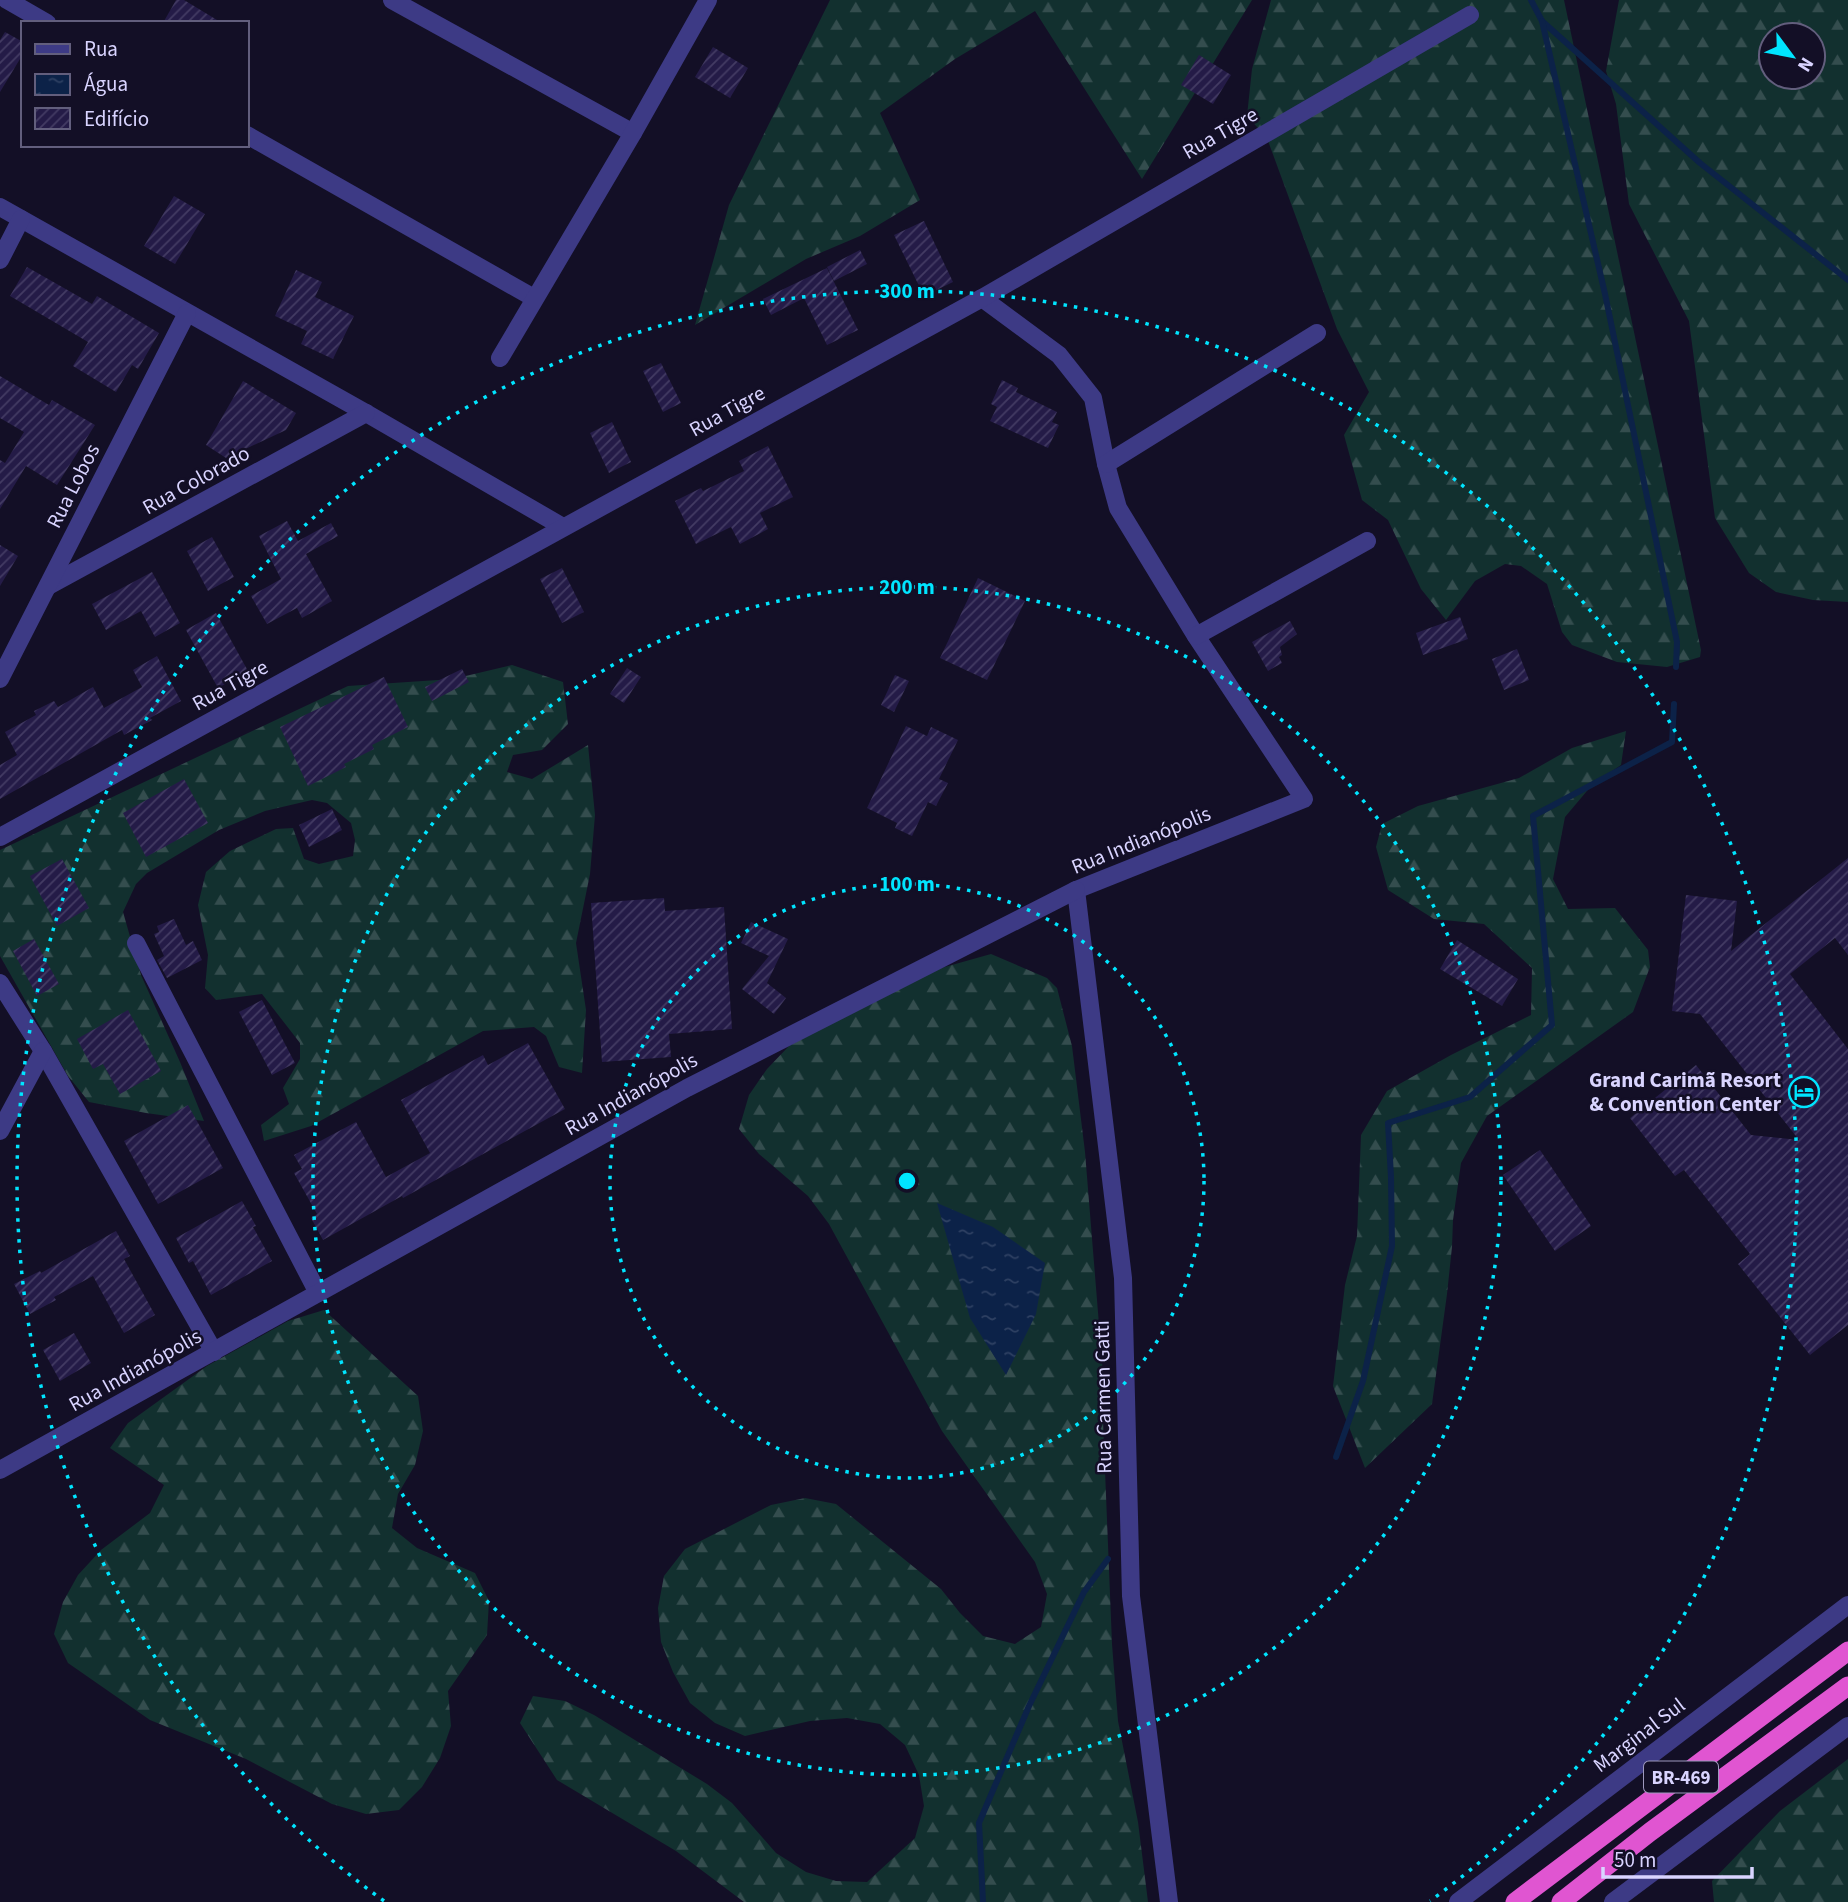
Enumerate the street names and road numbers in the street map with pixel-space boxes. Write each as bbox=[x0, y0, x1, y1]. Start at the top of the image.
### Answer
street label: Rua Tigre bbox=[1177, 99, 1263, 167]
street label: Rua Tigre bbox=[684, 378, 770, 444]
street label: Rua Lobos bbox=[39, 438, 107, 533]
street label: Rua Colorado bbox=[137, 438, 255, 522]
street label: Rua Tigre bbox=[187, 652, 273, 718]
street label: Rua Indianópolis bbox=[1067, 798, 1215, 882]
street label: Rua Indianópolis bbox=[559, 1045, 703, 1143]
street label: Rua Carmen Gatti bbox=[1087, 1320, 1119, 1474]
street label: Rua Indianópolis bbox=[63, 1321, 207, 1419]
street label: Marginal Sul bbox=[1587, 1690, 1691, 1780]
road number: BR-469 bbox=[1644, 1762, 1718, 1792]

